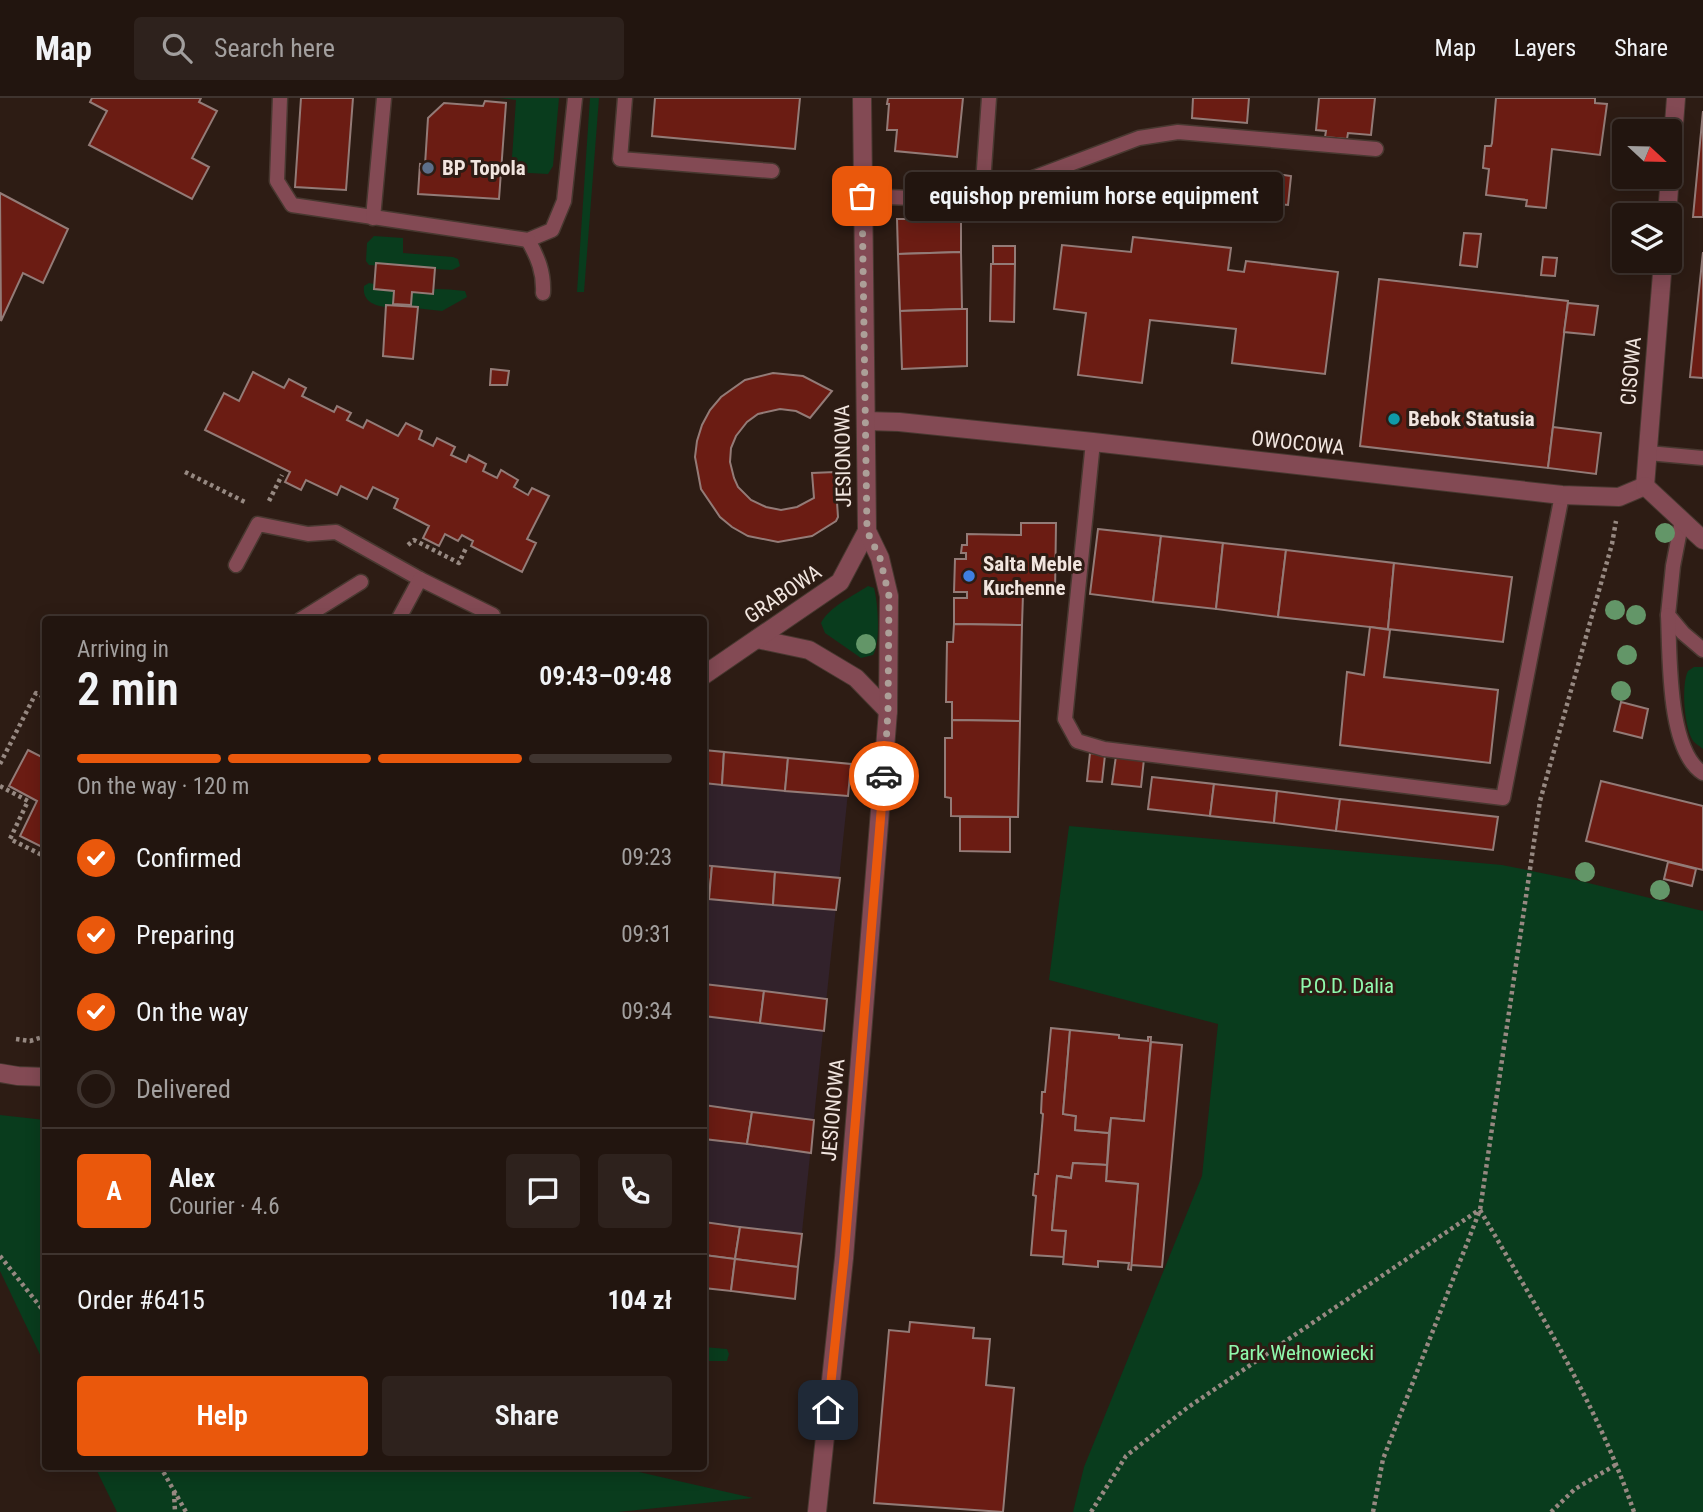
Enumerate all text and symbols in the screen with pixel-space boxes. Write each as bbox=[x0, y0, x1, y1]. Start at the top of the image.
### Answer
search box bbox=[134, 17, 624, 80]
text: Map bbox=[35, 29, 92, 68]
icon: search bbox=[158, 29, 196, 67]
text: Search here bbox=[214, 33, 335, 63]
text: Map bbox=[1435, 34, 1476, 62]
text: Layers bbox=[1514, 34, 1576, 62]
text: Share bbox=[1614, 34, 1668, 62]
north arrow bbox=[1612, 119, 1682, 189]
map controls bbox=[1612, 119, 1682, 273]
place label: BP Topola bbox=[442, 156, 526, 180]
marker: BP Topola bbox=[420, 160, 436, 176]
pin bbox=[832, 166, 892, 226]
callout: equishop premium horse equipment bbox=[904, 172, 1282, 220]
icon: bag bbox=[843, 177, 881, 215]
text: equishop premium horse equipment bbox=[929, 183, 1259, 210]
button: layers bbox=[1612, 203, 1682, 273]
street label: CISOWA bbox=[1616, 336, 1646, 406]
street label: JESIONOWA bbox=[830, 404, 856, 508]
place label: Bebok Statusia bbox=[1408, 407, 1535, 431]
marker: Bebok Statusia bbox=[1386, 411, 1402, 427]
street label: OWOCOWA bbox=[1250, 426, 1346, 460]
place label: Salta Meble Kuchenne bbox=[983, 552, 1082, 600]
street label: GRABOWA bbox=[740, 560, 826, 628]
marker: Salta Meble Kuchenne bbox=[961, 568, 977, 584]
text: Arriving in bbox=[77, 636, 169, 663]
text: 09:43–09:48 bbox=[539, 661, 672, 691]
text: 2 min bbox=[77, 662, 179, 716]
courier bbox=[849, 741, 919, 811]
icon: car bbox=[865, 757, 903, 795]
text: On the way · 120 m bbox=[77, 773, 249, 800]
icon: check bbox=[77, 839, 115, 877]
text: Confirmed bbox=[136, 843, 242, 873]
text: 09:23 bbox=[621, 844, 672, 871]
icon: check bbox=[77, 916, 115, 954]
text: Preparing bbox=[136, 920, 235, 950]
text: 09:31 bbox=[621, 921, 672, 948]
park label: P.O.D. Dalia bbox=[1300, 974, 1394, 998]
icon: check bbox=[77, 993, 115, 1031]
text: On the way bbox=[136, 997, 249, 1027]
text: 09:34 bbox=[621, 998, 672, 1025]
street label: JESIONOWA bbox=[817, 1058, 849, 1162]
text: Delivered bbox=[136, 1074, 231, 1104]
button: chat bbox=[506, 1154, 580, 1228]
button: phone bbox=[598, 1154, 672, 1228]
text: Alex bbox=[169, 1163, 215, 1193]
text: A bbox=[106, 1176, 122, 1206]
text: Courier · 4.6 bbox=[169, 1193, 280, 1220]
text: Order #6415 bbox=[77, 1285, 205, 1315]
text: 104 zł bbox=[607, 1285, 672, 1315]
park label: Park Wełnowiecki bbox=[1228, 1341, 1374, 1365]
button: Help bbox=[77, 1376, 368, 1456]
button: Share bbox=[382, 1376, 672, 1456]
pin bbox=[798, 1380, 858, 1440]
icon: home bbox=[809, 1391, 847, 1429]

